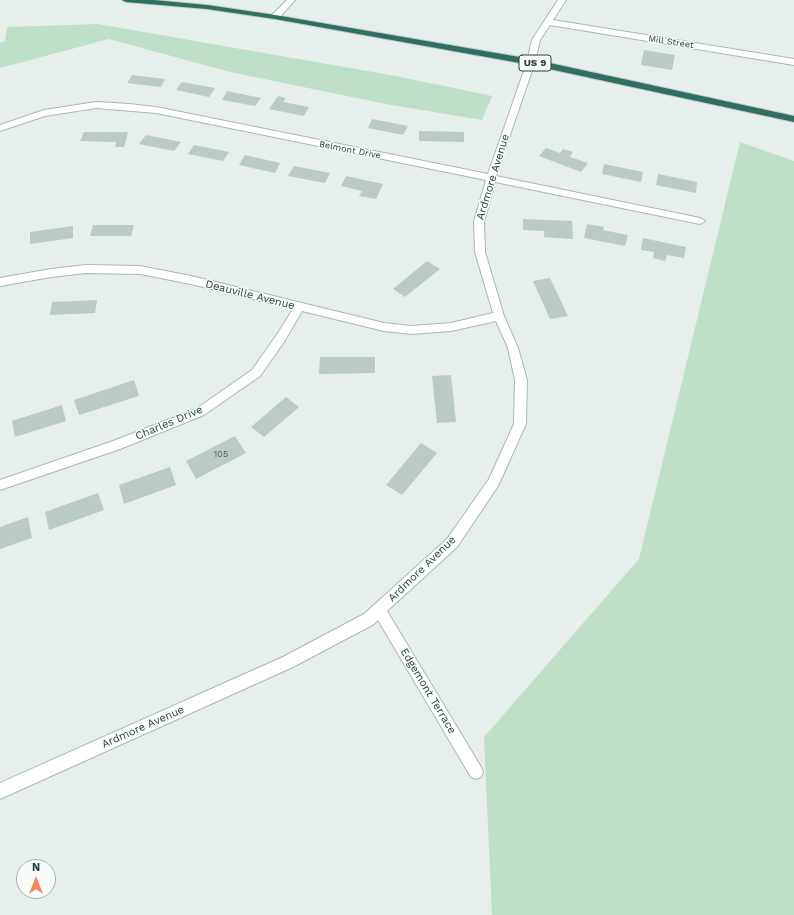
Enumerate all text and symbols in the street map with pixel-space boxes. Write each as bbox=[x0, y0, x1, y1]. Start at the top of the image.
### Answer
street label: Mill Street bbox=[648, 33, 694, 51]
road number: US 9 bbox=[519, 55, 551, 71]
street label: Ardmore Avenue bbox=[474, 133, 512, 221]
street label: Belmont Drive bbox=[318, 139, 382, 161]
street label: Deauville Avenue bbox=[204, 278, 296, 312]
street label: Charles Drive bbox=[133, 403, 205, 443]
house number: 105 bbox=[214, 449, 228, 459]
street label: Ardmore Avenue bbox=[385, 533, 459, 605]
street label: Edgemont Terrace bbox=[397, 646, 459, 736]
street label: Ardmore Avenue bbox=[100, 703, 186, 751]
north arrow bbox=[16, 859, 56, 899]
text: N bbox=[32, 861, 40, 874]

